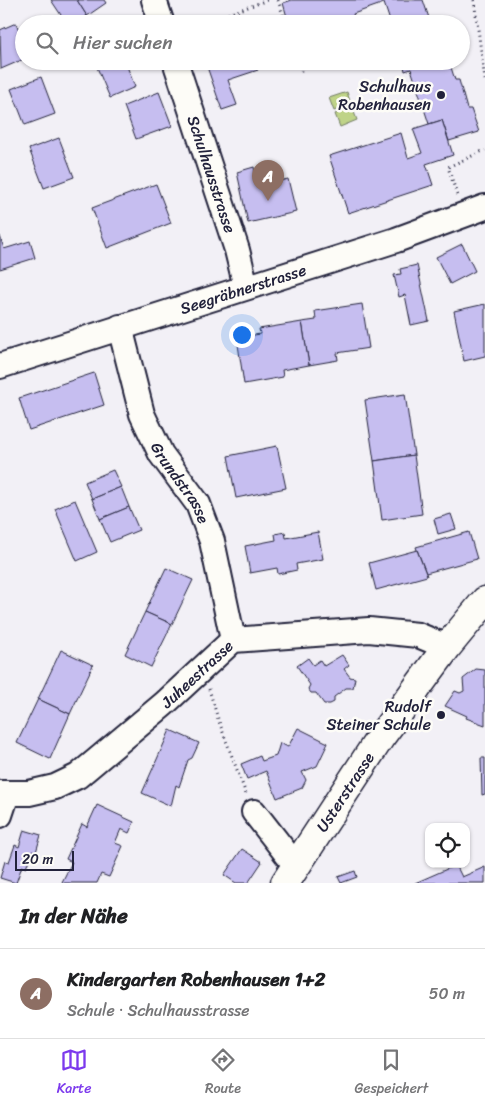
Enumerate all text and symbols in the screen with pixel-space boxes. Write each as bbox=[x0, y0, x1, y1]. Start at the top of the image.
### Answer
search box bbox=[15, 15, 470, 70]
text: Hier suchen bbox=[73, 26, 173, 59]
icon: search bbox=[33, 29, 61, 57]
place label: Schulhaus Robenhausen bbox=[338, 72, 432, 119]
marker: Schulhaus Robenhausen bbox=[435, 89, 447, 101]
street label: Schulhausstrasse bbox=[179, 112, 244, 237]
pin: A bbox=[252, 160, 284, 201]
street label: Seegräbnerstrasse bbox=[176, 255, 310, 323]
your location bbox=[229, 322, 255, 348]
street label: Grundstrasse bbox=[142, 437, 218, 528]
street label: Juheestrasse bbox=[153, 632, 240, 716]
place label: Rudolf Steiner Schule bbox=[326, 692, 433, 739]
marker: Rudolf Steiner Schule bbox=[435, 709, 447, 721]
street label: Usterstrasse bbox=[308, 746, 382, 838]
map controls bbox=[425, 823, 470, 868]
button: locate bbox=[425, 823, 470, 868]
text: 20 m bbox=[22, 847, 53, 872]
scale bar bbox=[15, 848, 74, 871]
text: In der Nähe bbox=[20, 897, 128, 935]
text: Kindergarten Robenhausen 1+2 bbox=[67, 963, 326, 996]
text: A bbox=[31, 979, 41, 1008]
text: 50 m bbox=[429, 979, 465, 1008]
text: Schule · Schulhausstrasse bbox=[67, 996, 250, 1025]
tab: Karte bbox=[57, 1046, 91, 1101]
tab: Route bbox=[205, 1046, 241, 1101]
tab: Gespeichert bbox=[355, 1046, 428, 1101]

